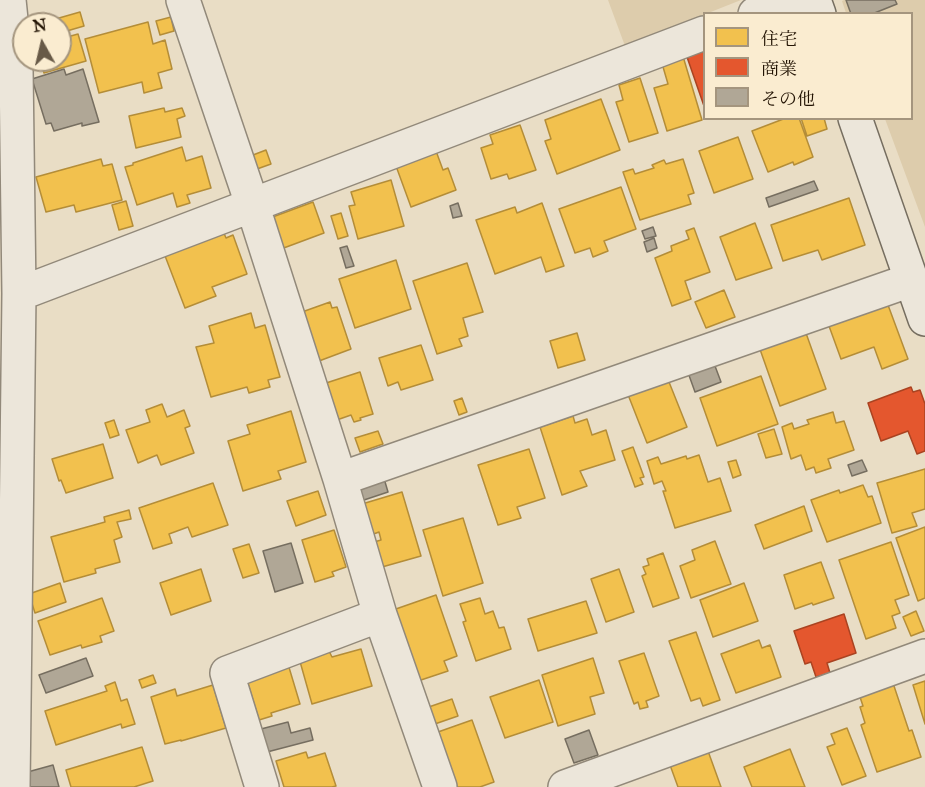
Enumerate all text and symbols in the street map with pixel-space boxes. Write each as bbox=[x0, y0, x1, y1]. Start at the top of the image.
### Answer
north arrow bbox=[12, 12, 72, 72]
legend bbox=[703, 12, 913, 120]
text: N bbox=[32, 15, 48, 36]
text: 住宅 bbox=[761, 28, 797, 50]
text: 商業 bbox=[761, 58, 797, 80]
text: その他 bbox=[761, 88, 815, 110]

